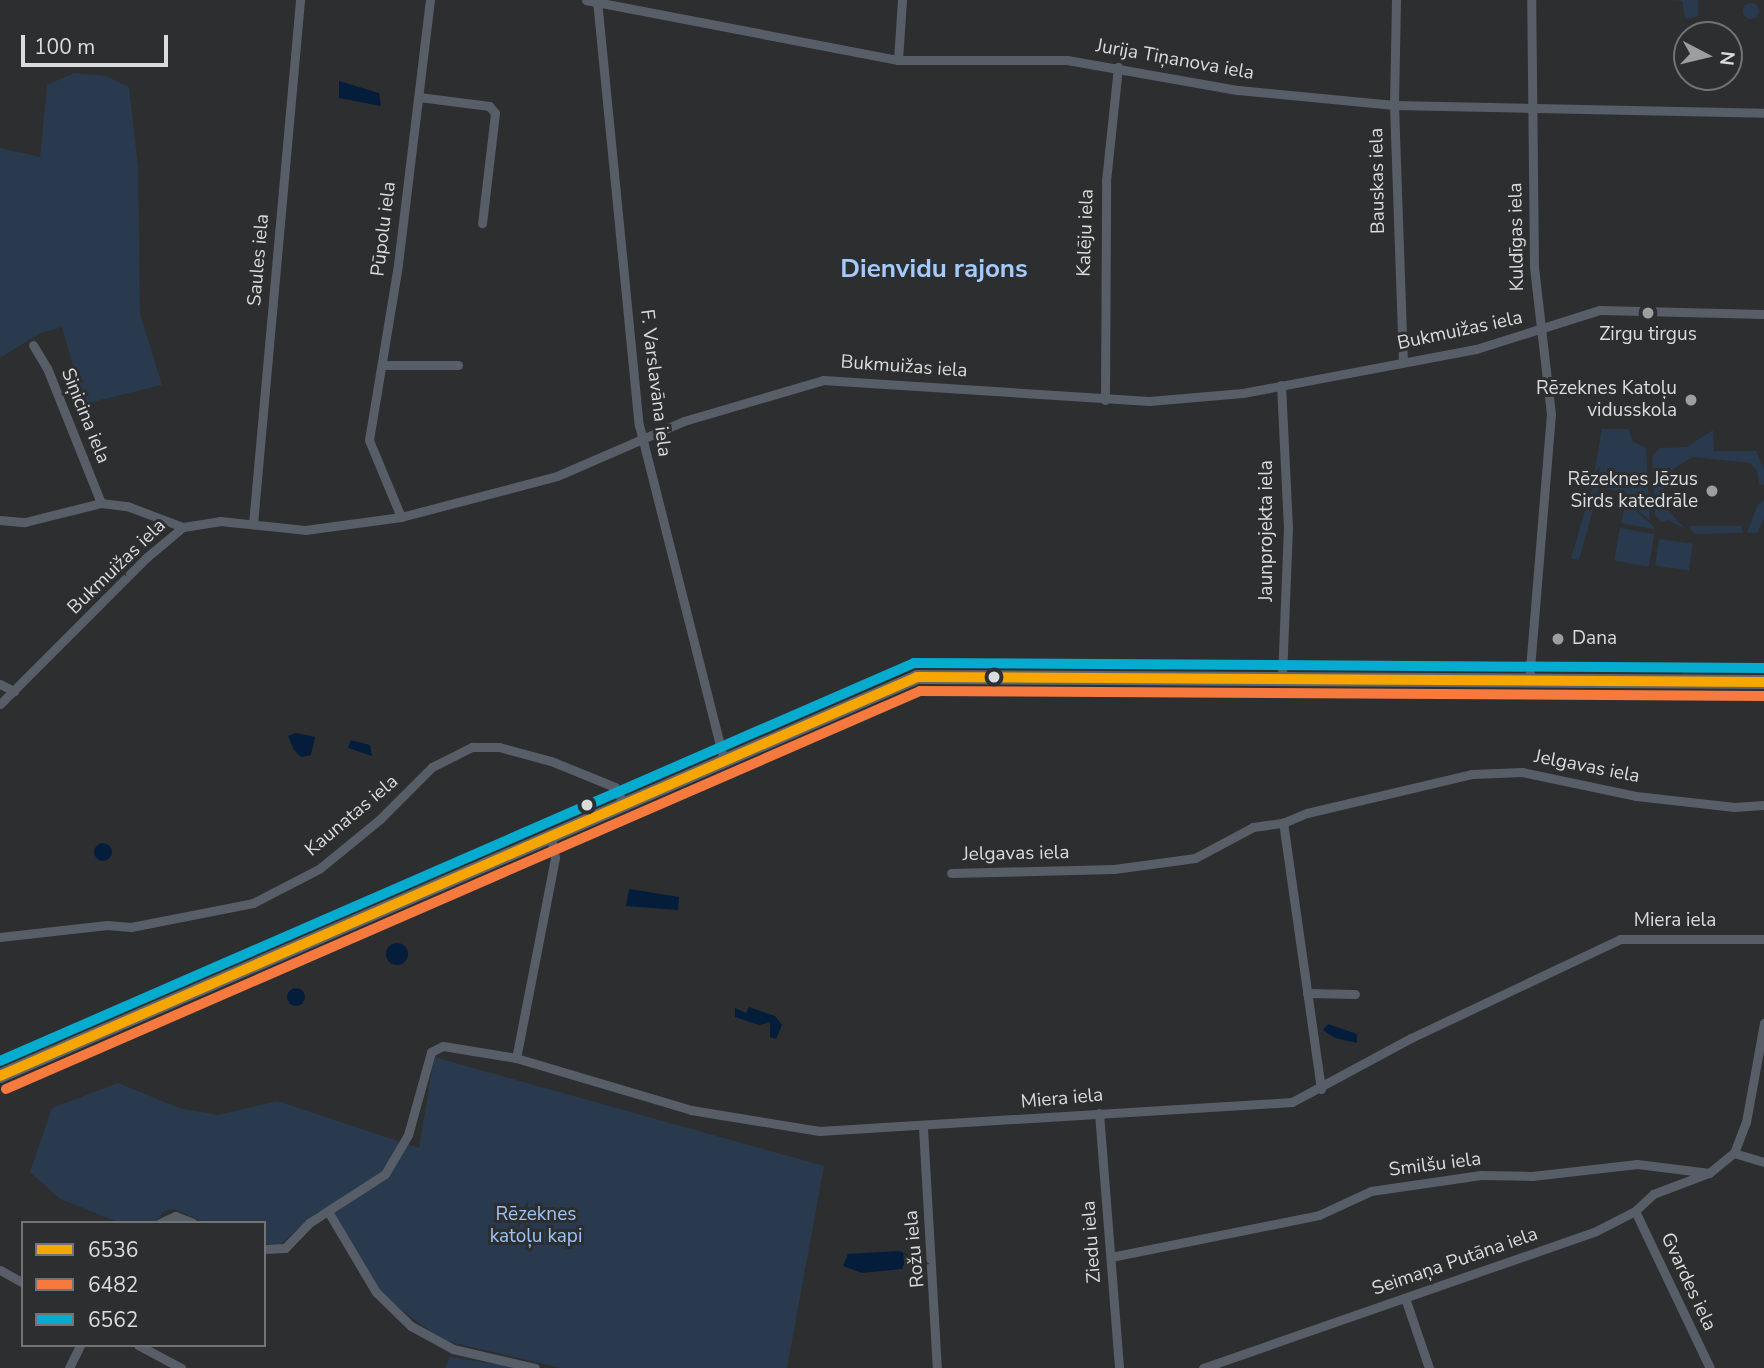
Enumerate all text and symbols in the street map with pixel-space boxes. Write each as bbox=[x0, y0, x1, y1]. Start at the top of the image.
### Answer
scale bar bbox=[24, 21, 172, 65]
north arrow bbox=[1673, 21, 1743, 91]
text: 100 m bbox=[34, 33, 95, 61]
street label: Jurija Tiņanova iela bbox=[1094, 35, 1256, 85]
text: N bbox=[1713, 50, 1741, 67]
street label: Bauskas iela bbox=[1366, 128, 1390, 234]
street label: Pūpolu iela bbox=[367, 180, 401, 278]
street label: Kuldīgas iela bbox=[1505, 182, 1529, 292]
street label: Kalēju iela bbox=[1073, 189, 1099, 277]
street label: Saules iela bbox=[244, 213, 274, 307]
district label: Dienvidu rajons bbox=[840, 253, 1028, 285]
marker: Zirgu tirgus bbox=[1640, 305, 1656, 321]
street label: Bukmuižas iela bbox=[1395, 307, 1525, 355]
street label: F. Varslavāna iela bbox=[635, 308, 675, 458]
place label: Zirgu tirgus bbox=[1599, 324, 1697, 346]
street label: Bukmuižas iela bbox=[840, 351, 968, 383]
street label: Siņicina iela bbox=[56, 365, 114, 467]
place label: Rēzeknes Katoļu vidusskola bbox=[1536, 378, 1677, 422]
marker: Rēzeknes Katoļu vidusskola bbox=[1683, 392, 1699, 408]
street label: Jaunprojekta iela bbox=[1256, 460, 1278, 602]
place label: Rēzeknes Jēzus Sirds katedrāle bbox=[1567, 469, 1698, 513]
marker: Rēzeknes Jēzus Sirds katedrāle bbox=[1704, 483, 1720, 499]
street label: Bukmuižas iela bbox=[63, 515, 171, 619]
place label: Dana bbox=[1572, 628, 1617, 650]
marker: Dana bbox=[1550, 631, 1566, 647]
unlabelled marker bbox=[987, 670, 1001, 684]
street label: Jelgavas iela bbox=[1532, 746, 1642, 788]
street label: Kaunatas iela bbox=[301, 770, 403, 862]
unlabelled marker bbox=[580, 798, 594, 812]
street label: Jelgavas iela bbox=[962, 842, 1070, 866]
street label: Miera iela bbox=[1634, 910, 1716, 932]
street label: Miera iela bbox=[1020, 1084, 1104, 1114]
street label: Smilšu iela bbox=[1388, 1148, 1482, 1182]
street label: Ziedu iela bbox=[1078, 1200, 1106, 1284]
park label: Rēzeknes katoļu kapi bbox=[490, 1204, 582, 1248]
street label: Rožu iela bbox=[900, 1209, 930, 1289]
legend bbox=[21, 1221, 266, 1347]
street label: Seimaņa Putāna iela bbox=[1369, 1223, 1541, 1301]
street label: Gvardes iela bbox=[1655, 1229, 1721, 1335]
text: 6536 bbox=[88, 1236, 138, 1264]
text: 6482 bbox=[88, 1271, 138, 1299]
text: 6562 bbox=[88, 1306, 138, 1334]

